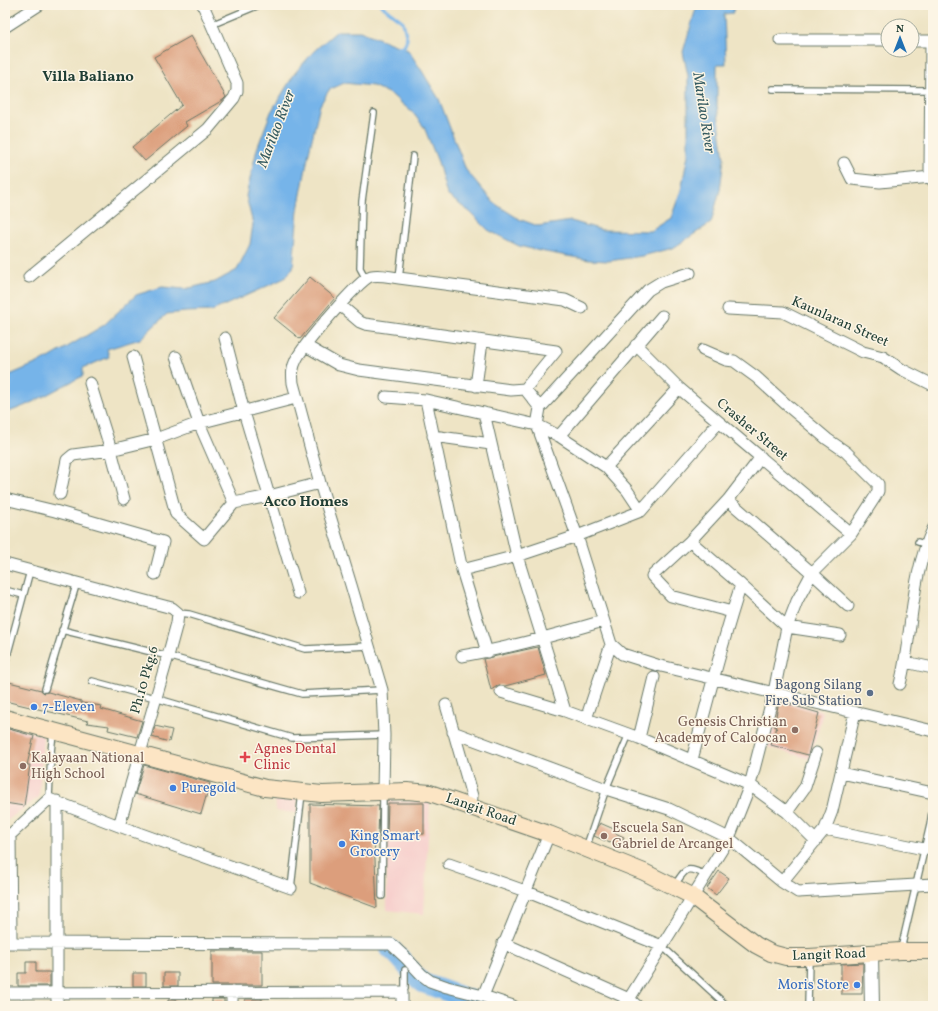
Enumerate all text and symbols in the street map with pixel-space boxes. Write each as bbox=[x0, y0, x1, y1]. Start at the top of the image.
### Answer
north arrow bbox=[880, 18, 920, 58]
text: N bbox=[896, 22, 904, 37]
district label: Villa Baliano bbox=[42, 67, 134, 88]
water label: Marilao River bbox=[686, 70, 720, 155]
water label: Marilao River bbox=[252, 87, 302, 172]
street label: Kaunlaran Street bbox=[788, 292, 892, 352]
street label: Crasher Street bbox=[712, 394, 792, 466]
district label: Acco Homes bbox=[264, 492, 349, 513]
street label: Ph.10 Pkg.6 bbox=[126, 644, 164, 716]
place label: Bagong Silang Fire Sub Station bbox=[765, 676, 862, 711]
marker: Bagong Silang Fire Sub Station bbox=[865, 688, 875, 698]
place label: 7-Eleven bbox=[42, 698, 95, 717]
marker: 7-Eleven bbox=[29, 702, 39, 712]
place label: Genesis Christian Academy of Caloocan bbox=[655, 713, 787, 748]
marker: Genesis Christian Academy of Caloocan bbox=[790, 725, 800, 735]
place label: Agnes Dental Clinic bbox=[254, 740, 336, 775]
place label: Kalayaan National High School bbox=[31, 749, 144, 784]
marker: Agnes Dental Clinic bbox=[239, 751, 251, 763]
marker: Kalayaan National High School bbox=[18, 761, 28, 771]
place label: Puregold bbox=[181, 779, 236, 798]
marker: Puregold bbox=[168, 783, 178, 793]
street label: Langit Road bbox=[443, 789, 519, 831]
place label: Escuela San Gabriel de Arcangel bbox=[612, 819, 733, 854]
place label: King Smart Grocery bbox=[350, 827, 420, 862]
marker: Escuela San Gabriel de Arcangel bbox=[599, 831, 609, 841]
marker: King Smart Grocery bbox=[337, 839, 347, 849]
street label: Langit Road bbox=[792, 944, 866, 966]
place label: Moris Store bbox=[777, 976, 849, 995]
marker: Moris Store bbox=[852, 980, 862, 990]

